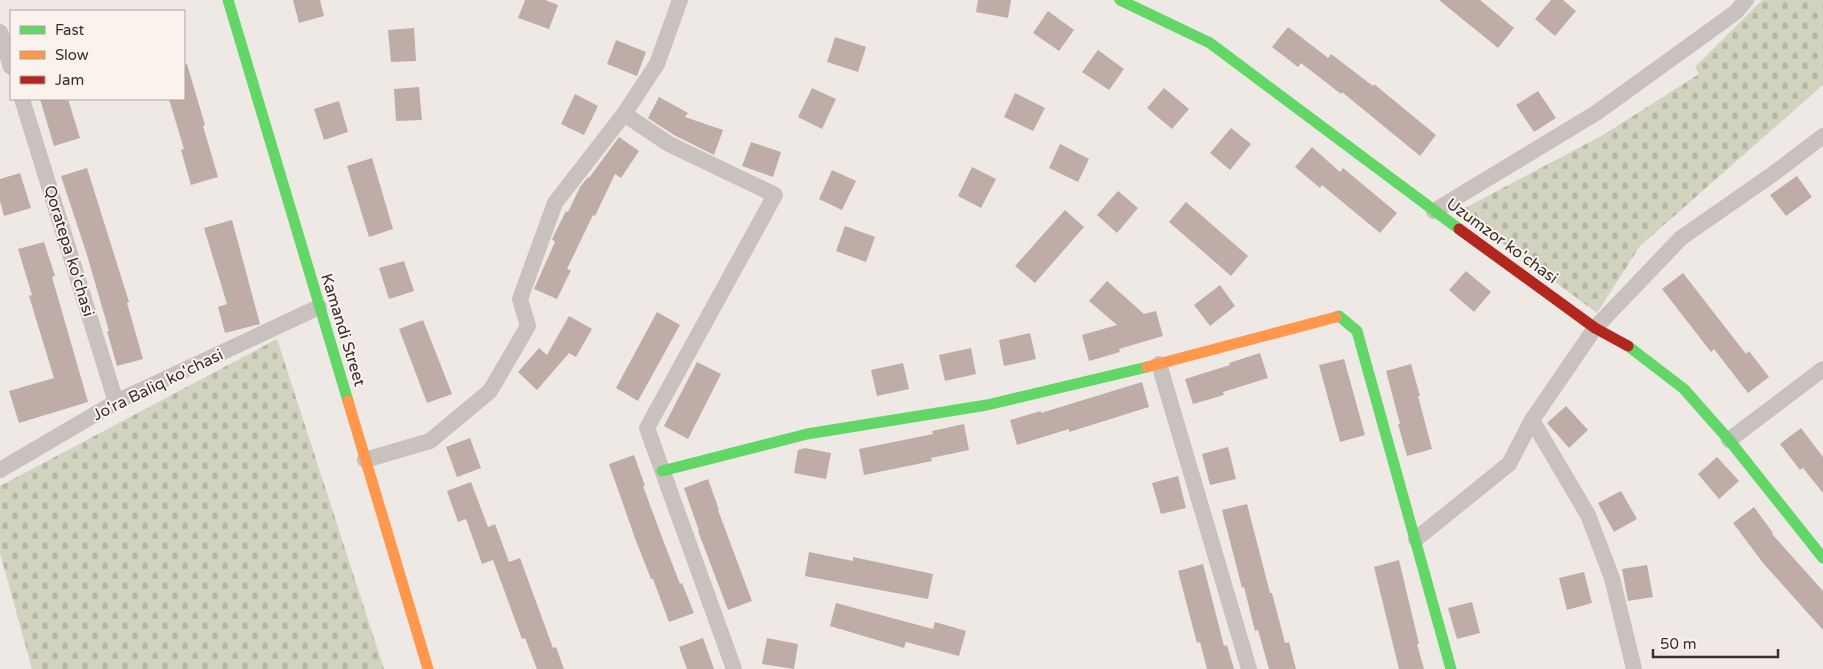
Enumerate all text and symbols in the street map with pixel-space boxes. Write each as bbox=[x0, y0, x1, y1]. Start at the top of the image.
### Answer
legend bbox=[10, 10, 185, 100]
text: Fast bbox=[55, 21, 85, 39]
text: Slow bbox=[55, 46, 89, 64]
text: Jam bbox=[55, 71, 84, 89]
street label: Qoratepa ko'chasi bbox=[40, 183, 98, 319]
street label: Uzumzor ko'chasi bbox=[1442, 194, 1562, 288]
street label: Kamandi Street bbox=[316, 271, 370, 389]
street label: Jo'ra Baliq ko'chasi bbox=[89, 345, 227, 425]
scale bar bbox=[1653, 626, 1778, 658]
text: 50 m bbox=[1660, 635, 1697, 653]

